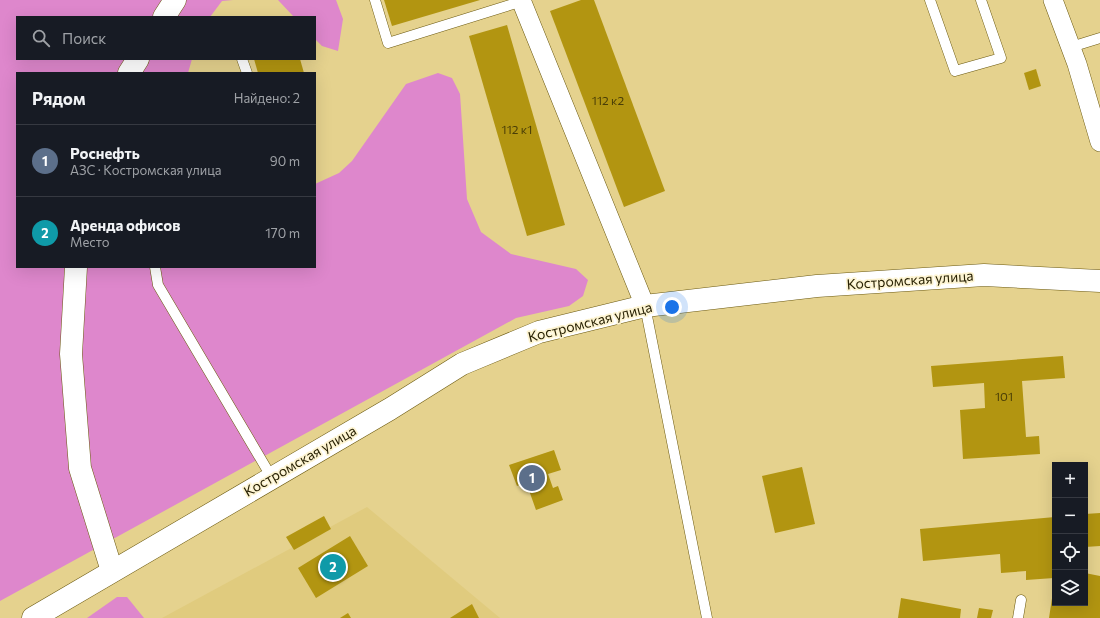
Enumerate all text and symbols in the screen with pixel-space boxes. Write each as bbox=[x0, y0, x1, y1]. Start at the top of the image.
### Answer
search box bbox=[16, 16, 316, 60]
icon: search bbox=[30, 27, 52, 49]
text: Поиск bbox=[62, 29, 106, 47]
text: Рядом bbox=[32, 88, 86, 109]
text: Найдено: 2 bbox=[234, 90, 300, 106]
house number: 112 к2 bbox=[592, 93, 624, 107]
house number: 112 к1 bbox=[502, 122, 532, 136]
text: Роснефть bbox=[70, 144, 140, 162]
text: 1 bbox=[42, 153, 48, 169]
text: 90 m bbox=[270, 153, 300, 169]
text: АЗС · Костромская улица bbox=[70, 162, 222, 178]
text: Аренда офисов bbox=[70, 216, 180, 234]
text: 2 bbox=[41, 225, 49, 241]
text: 170 m bbox=[265, 225, 300, 241]
text: Место bbox=[70, 234, 110, 250]
street label: Костромская улица bbox=[846, 267, 974, 292]
your location bbox=[662, 297, 682, 317]
street label: Костромская улица bbox=[526, 298, 654, 345]
house number: 101 bbox=[995, 389, 1013, 403]
street label: Костромская улица bbox=[240, 421, 359, 500]
map controls bbox=[1052, 462, 1088, 606]
button: + bbox=[1052, 462, 1088, 498]
pin: 1 bbox=[519, 463, 545, 493]
button: − bbox=[1052, 498, 1088, 534]
button: locate bbox=[1052, 534, 1088, 570]
pin: 2 bbox=[320, 552, 346, 582]
button: layers bbox=[1052, 570, 1088, 606]

